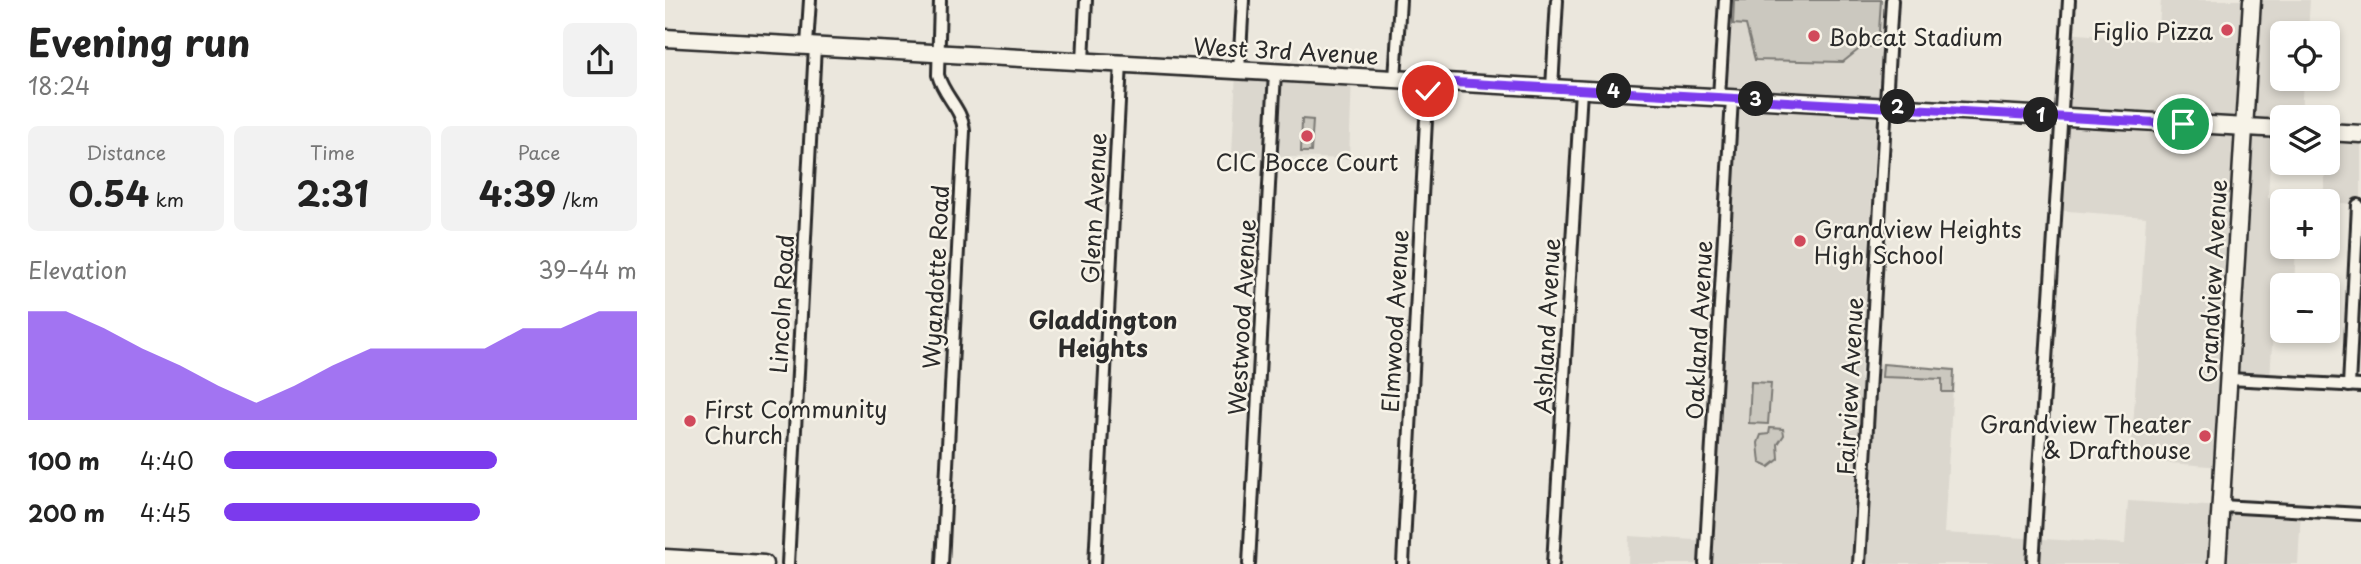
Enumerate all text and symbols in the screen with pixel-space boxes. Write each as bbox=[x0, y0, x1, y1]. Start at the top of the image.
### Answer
text: Evening run bbox=[28, 13, 250, 70]
place label: Figlio Pizza bbox=[2092, 13, 2214, 48]
place label: Bobcat Stadium bbox=[1828, 19, 2003, 54]
map controls bbox=[2270, 21, 2340, 343]
button: locate bbox=[2270, 21, 2340, 91]
marker: Figlio Pizza bbox=[2219, 22, 2235, 38]
button: share bbox=[563, 23, 637, 97]
street label: West 3rd Avenue bbox=[1192, 28, 1380, 72]
marker: Bobcat Stadium bbox=[1806, 28, 1822, 44]
pin bbox=[1398, 61, 1458, 121]
text: 18:24 bbox=[28, 68, 90, 103]
icon: check bbox=[1409, 72, 1447, 110]
pin: 4 bbox=[1597, 74, 1632, 108]
text: 4 bbox=[1607, 76, 1620, 104]
pin: 3 bbox=[1739, 82, 1773, 116]
text: 3 bbox=[1749, 84, 1762, 112]
pin: 2 bbox=[1881, 90, 1915, 124]
text: 2 bbox=[1891, 92, 1904, 120]
pin bbox=[2153, 94, 2213, 154]
pin: 1 bbox=[2023, 97, 2059, 132]
text: 1 bbox=[2036, 100, 2045, 128]
icon: arrive bbox=[2164, 105, 2202, 143]
button: layers bbox=[2270, 105, 2340, 175]
marker: CIC Bocce Court bbox=[1299, 128, 1315, 144]
street label: Glenn Avenue bbox=[1072, 131, 1114, 285]
text: Distance bbox=[86, 138, 166, 166]
text: Time bbox=[310, 138, 355, 166]
text: Pace bbox=[517, 138, 560, 166]
place label: CIC Bocce Court bbox=[1216, 144, 1398, 179]
text: 0.54 bbox=[68, 166, 149, 219]
text: 2:31 bbox=[296, 166, 369, 219]
text: 4:39 bbox=[479, 166, 556, 219]
street label: Grandview Avenue bbox=[2189, 178, 2235, 384]
street label: Wyandotte Road bbox=[913, 184, 957, 370]
text: km bbox=[149, 185, 184, 213]
text: /km bbox=[556, 185, 599, 213]
button: + bbox=[2270, 189, 2340, 259]
place label: Grandview Heights High School bbox=[1814, 211, 2022, 272]
street label: Westwood Avenue bbox=[1218, 218, 1264, 416]
street label: Elmwood Avenue bbox=[1372, 229, 1416, 413]
marker: Grandview Heights High School bbox=[1792, 233, 1808, 249]
street label: Lincoln Road bbox=[760, 234, 802, 374]
street label: Ashland Avenue bbox=[1524, 237, 1568, 415]
street label: Oakland Avenue bbox=[1676, 239, 1720, 421]
text: Elevation bbox=[28, 252, 127, 287]
text: 39–44 m bbox=[538, 252, 637, 287]
button: − bbox=[2270, 273, 2340, 343]
street label: Fairview Avenue bbox=[1827, 296, 1871, 476]
district label: Gladdington Heights bbox=[1028, 301, 1178, 365]
place label: First Community Church bbox=[704, 391, 887, 452]
place label: Grandview Theater & Drafthouse bbox=[1980, 406, 2191, 467]
marker: First Community Church bbox=[682, 413, 698, 429]
marker: Grandview Theater & Drafthouse bbox=[2197, 428, 2213, 444]
text: 100 m bbox=[28, 443, 100, 478]
text: 4:40 bbox=[140, 443, 194, 478]
text: 200 m bbox=[28, 495, 105, 530]
text: 4:45 bbox=[140, 495, 191, 530]

